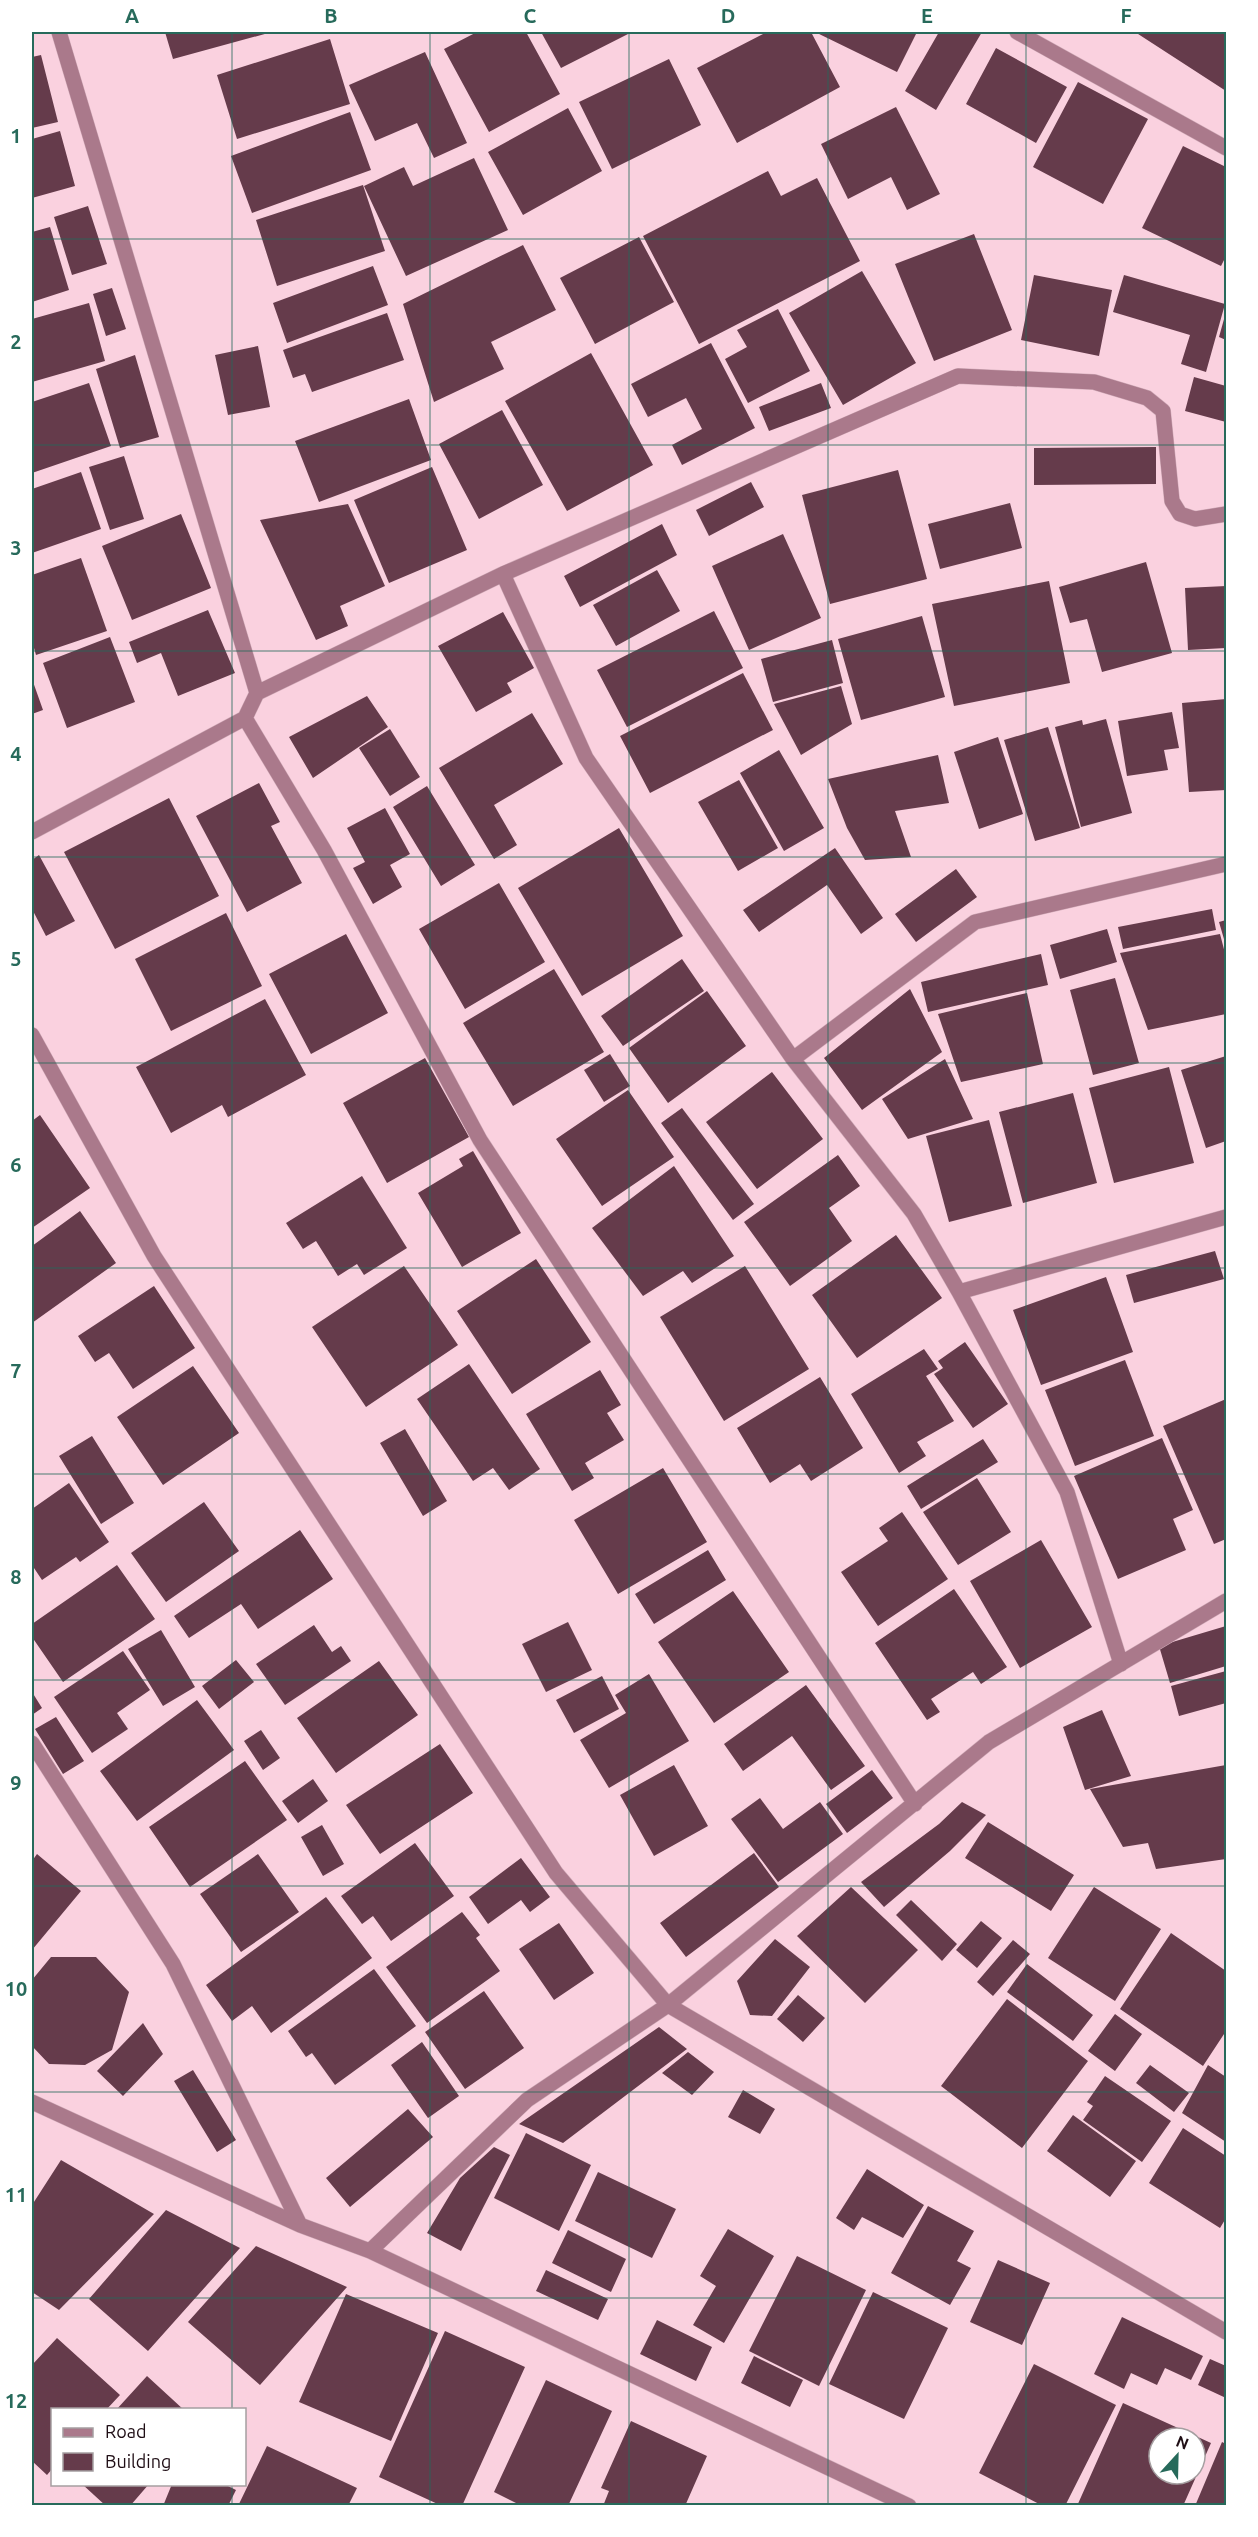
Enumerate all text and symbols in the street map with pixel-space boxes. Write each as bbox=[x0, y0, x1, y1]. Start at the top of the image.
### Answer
text: A bbox=[125, 4, 139, 27]
text: B bbox=[324, 4, 338, 27]
text: C bbox=[524, 4, 537, 27]
text: D bbox=[721, 4, 735, 27]
text: E bbox=[921, 4, 933, 27]
text: F bbox=[1120, 4, 1132, 27]
text: 1 bbox=[10, 124, 22, 147]
text: 2 bbox=[10, 330, 22, 353]
text: 3 bbox=[10, 536, 22, 559]
text: 4 bbox=[10, 742, 22, 765]
text: 5 bbox=[10, 947, 22, 970]
text: 6 bbox=[10, 1153, 22, 1176]
text: 7 bbox=[10, 1359, 22, 1382]
text: 8 bbox=[10, 1565, 22, 1588]
text: 9 bbox=[10, 1771, 22, 1794]
text: 10 bbox=[5, 1977, 27, 2000]
text: 11 bbox=[5, 2183, 27, 2206]
text: 12 bbox=[5, 2389, 27, 2412]
legend bbox=[51, 2408, 246, 2486]
text: Road bbox=[105, 2421, 147, 2441]
north arrow bbox=[1147, 2426, 1207, 2486]
text: N bbox=[1174, 2432, 1192, 2453]
text: Building bbox=[105, 2451, 171, 2471]

